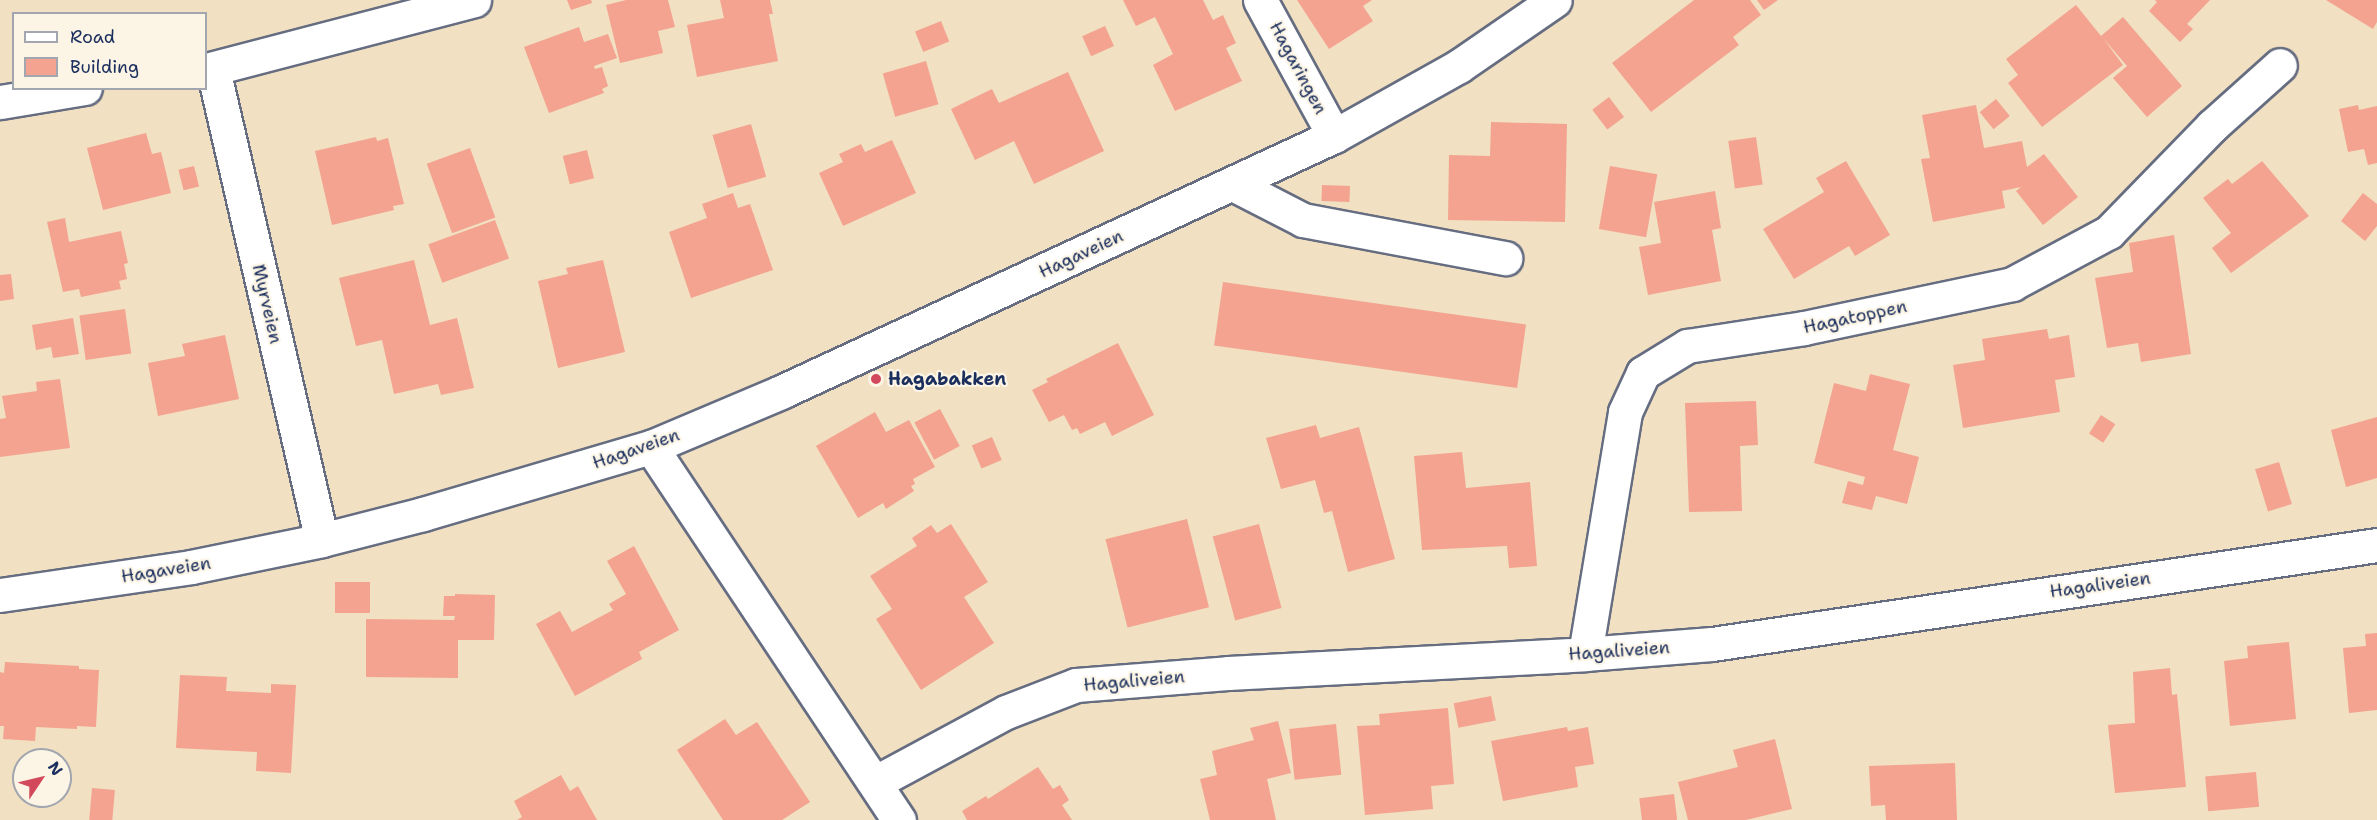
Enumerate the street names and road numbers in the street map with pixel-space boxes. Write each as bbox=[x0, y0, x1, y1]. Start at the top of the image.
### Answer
street label: Hagaringen bbox=[1265, 18, 1331, 118]
street label: Hagaveien bbox=[1035, 225, 1127, 283]
street label: Myrveien bbox=[247, 262, 287, 346]
street label: Hagatoppen bbox=[1801, 295, 1909, 339]
street label: Hagaveien bbox=[590, 424, 682, 474]
street label: Hagaveien bbox=[120, 552, 212, 588]
street label: Hagaliveien bbox=[2048, 567, 2152, 603]
street label: Hagaliveien bbox=[1568, 637, 1670, 665]
street label: Hagaliveien bbox=[1083, 666, 1185, 696]

